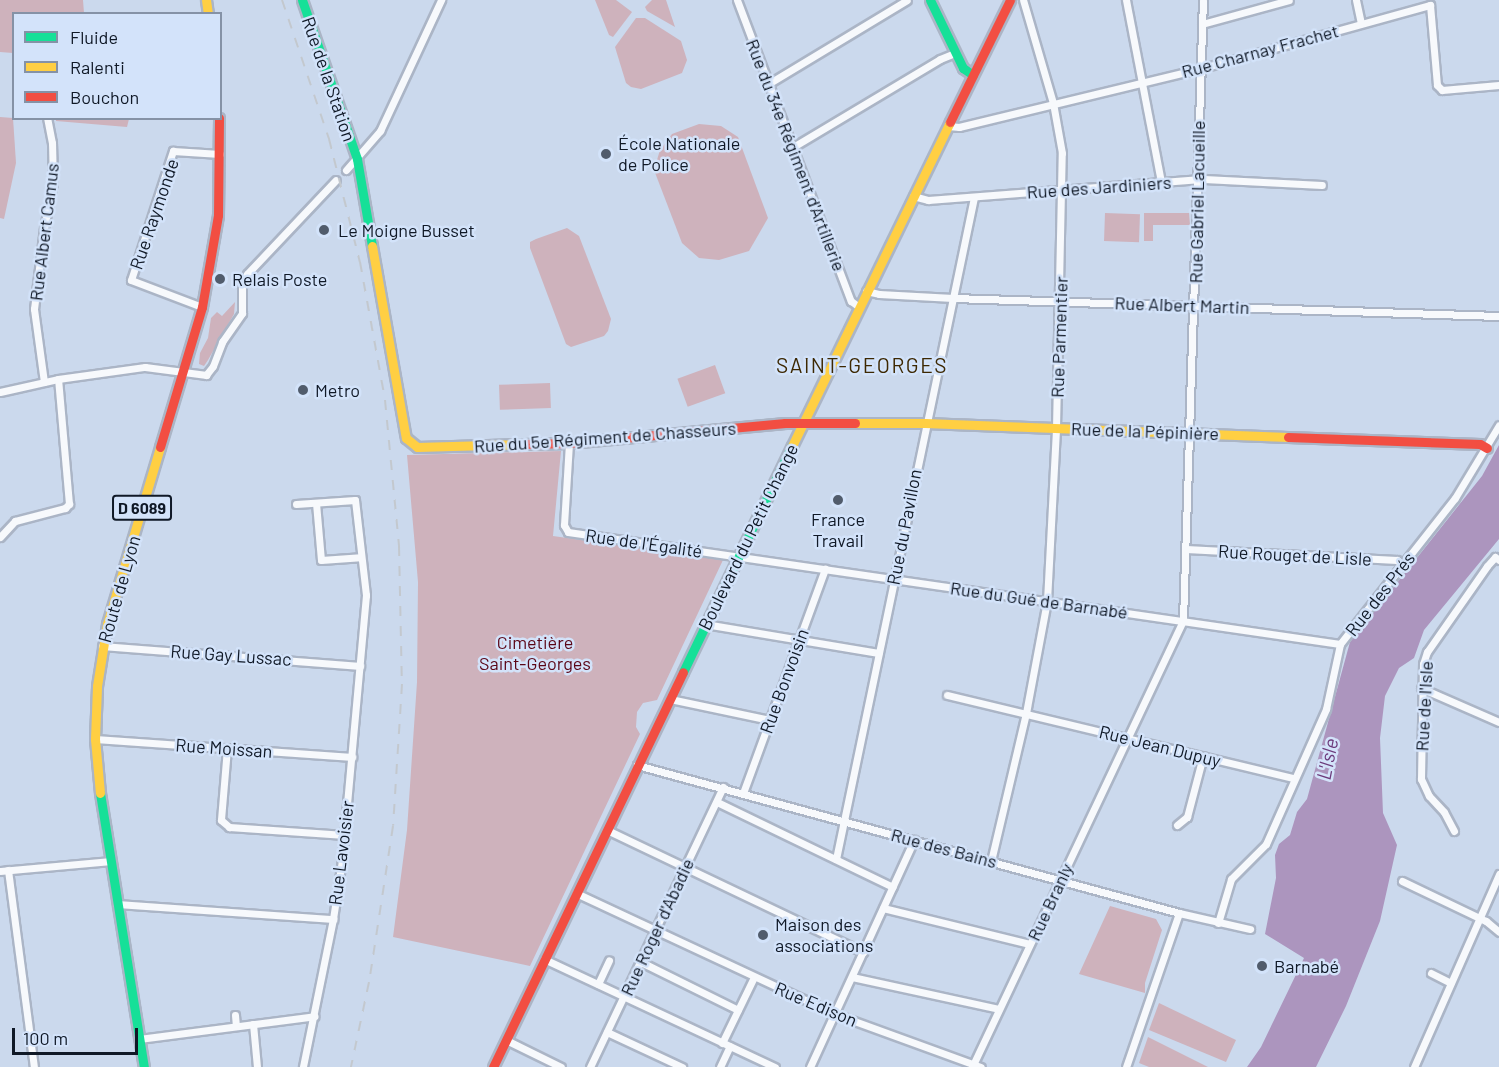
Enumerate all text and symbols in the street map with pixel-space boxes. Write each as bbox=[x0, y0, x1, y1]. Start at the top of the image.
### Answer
legend bbox=[12, 12, 222, 120]
street label: Rue de la Station bbox=[298, 14, 360, 144]
street label: Rue Charnay Frachet bbox=[1179, 20, 1341, 82]
text: Fluide bbox=[70, 26, 118, 48]
street label: Rue du 34e Régiment d'Artillerie bbox=[742, 36, 850, 274]
text: Ralenti bbox=[70, 56, 125, 78]
text: Bouchon bbox=[70, 86, 139, 108]
street label: Rue Gabriel Lacueille bbox=[1185, 120, 1209, 284]
place label: École Nationale de Police bbox=[618, 133, 740, 176]
marker: École Nationale de Police bbox=[599, 147, 613, 161]
street label: Rue Raymonde bbox=[125, 156, 183, 272]
street label: Rue Albert Camus bbox=[25, 162, 63, 302]
street label: Rue des Jardiniers bbox=[1026, 171, 1172, 203]
place label: Le Moigne Busset bbox=[338, 219, 475, 241]
marker: Le Moigne Busset bbox=[315, 221, 333, 239]
place label: Relais Poste bbox=[232, 268, 327, 290]
marker: Relais Poste bbox=[213, 272, 227, 286]
street label: Rue Parmentier bbox=[1046, 276, 1072, 398]
street label: Rue Albert Martin bbox=[1114, 292, 1250, 318]
district label: SAINT-GEORGES bbox=[776, 352, 948, 378]
place label: Metro bbox=[315, 379, 360, 401]
marker: Metro bbox=[296, 383, 310, 397]
street label: Rue du 5e Régiment de Chasseurs bbox=[473, 417, 737, 457]
street label: Rue de la Pépinière bbox=[1071, 418, 1219, 444]
street label: Boulevard du Petit Change bbox=[693, 440, 803, 634]
street label: Rue du Pavillon bbox=[882, 467, 926, 587]
marker: France Travail bbox=[831, 493, 845, 507]
road number: D 6089 bbox=[112, 495, 172, 521]
place label: France Travail bbox=[811, 509, 865, 552]
street label: Rue de l'Égalité bbox=[584, 524, 704, 562]
street label: Route de Lyon bbox=[93, 533, 145, 645]
street label: Rue Rouget de Lisle bbox=[1218, 540, 1372, 570]
street label: Rue des Prés bbox=[1341, 548, 1419, 640]
street label: Rue du Gué de Barnabé bbox=[949, 577, 1129, 623]
street label: Rue Bonvoisin bbox=[755, 626, 813, 736]
park label: Cimetière Saint-Georges bbox=[479, 632, 591, 674]
street label: Rue Gay Lussac bbox=[170, 640, 292, 670]
street label: Rue de l'Isle bbox=[1411, 660, 1437, 752]
street label: Rue Jean Dupuy bbox=[1097, 720, 1223, 772]
street label: Rue Moissan bbox=[175, 734, 273, 762]
water label: L'Isle bbox=[1311, 736, 1343, 782]
street label: Rue Lavoisier bbox=[324, 799, 358, 907]
street label: Rue des Bains bbox=[889, 824, 999, 872]
street label: Rue Roger d'Abadie bbox=[616, 855, 698, 999]
street label: Rue Branly bbox=[1023, 860, 1077, 944]
place label: Maison des associations bbox=[775, 914, 873, 956]
marker: Maison des associations bbox=[756, 928, 770, 942]
place label: Barnabé bbox=[1274, 955, 1339, 977]
marker: Barnabé bbox=[1255, 959, 1269, 973]
street label: Rue Edison bbox=[772, 977, 860, 1031]
scale bar bbox=[15, 1016, 141, 1054]
text: 100 m bbox=[23, 1027, 68, 1049]

